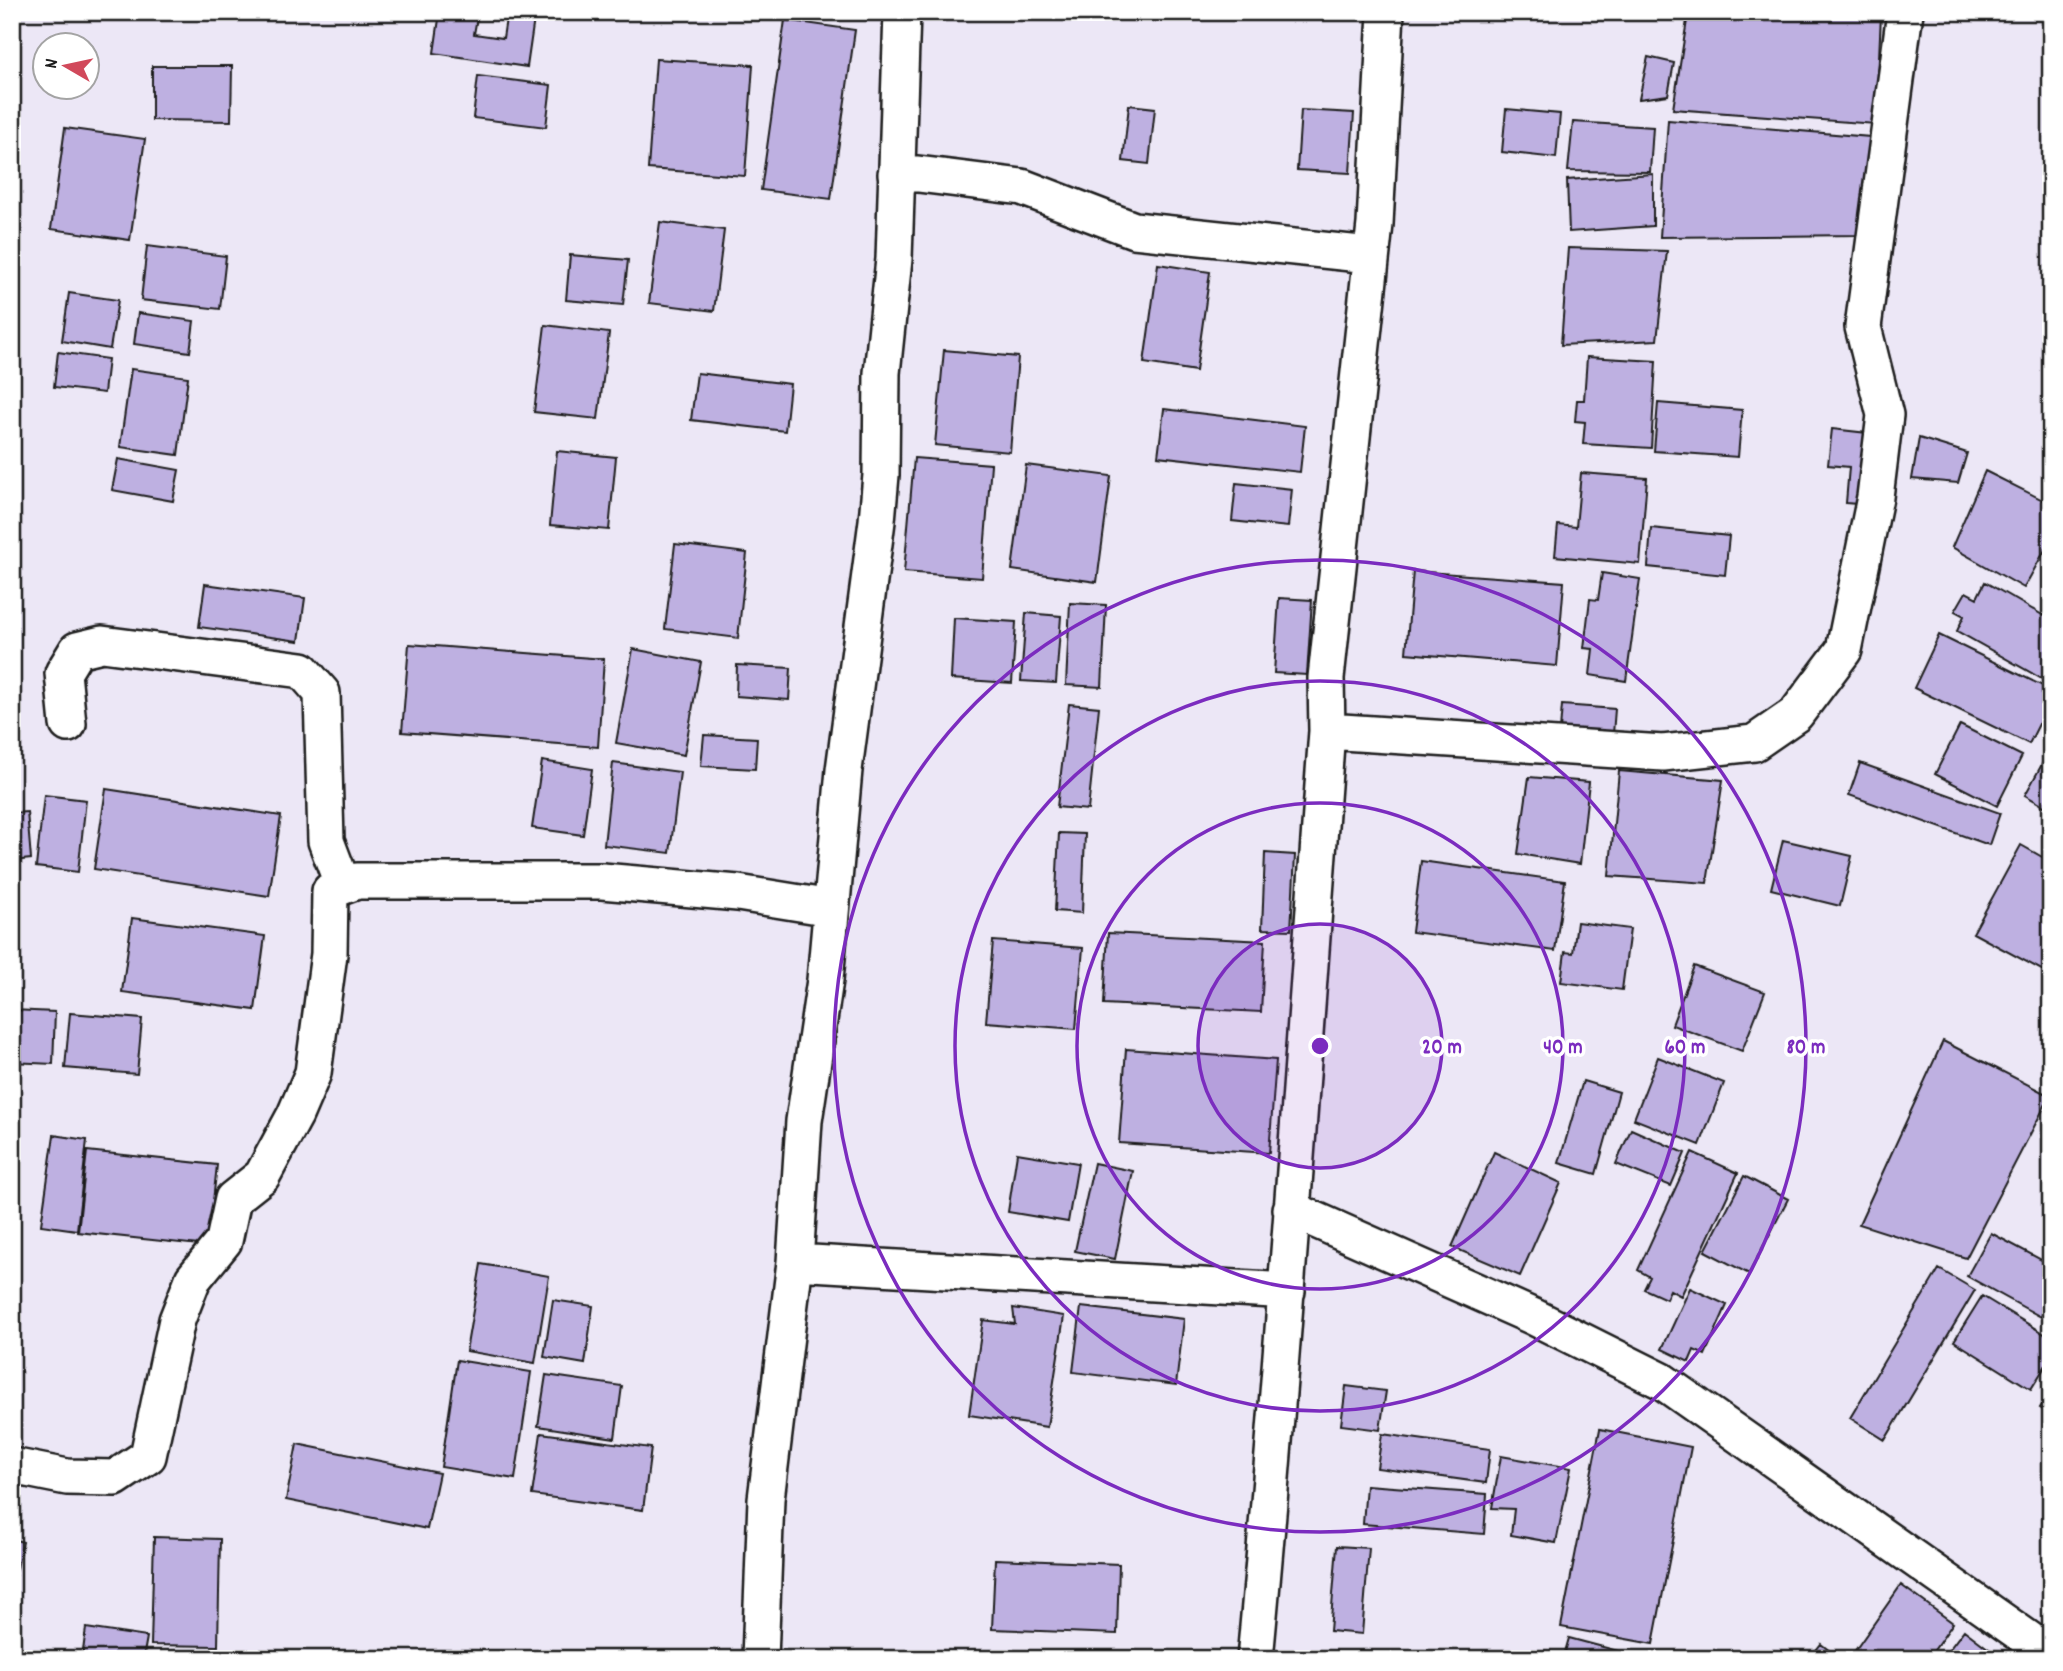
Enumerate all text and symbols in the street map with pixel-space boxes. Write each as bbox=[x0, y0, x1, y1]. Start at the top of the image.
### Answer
north arrow bbox=[32, 32, 102, 102]
text: N bbox=[39, 57, 67, 71]
centre of rings bbox=[1308, 1034, 1332, 1058]
text: 20 m bbox=[1422, 1034, 1462, 1064]
text: 40 m bbox=[1543, 1034, 1583, 1064]
text: 60 m bbox=[1665, 1034, 1705, 1064]
text: 80 m bbox=[1786, 1034, 1826, 1064]

